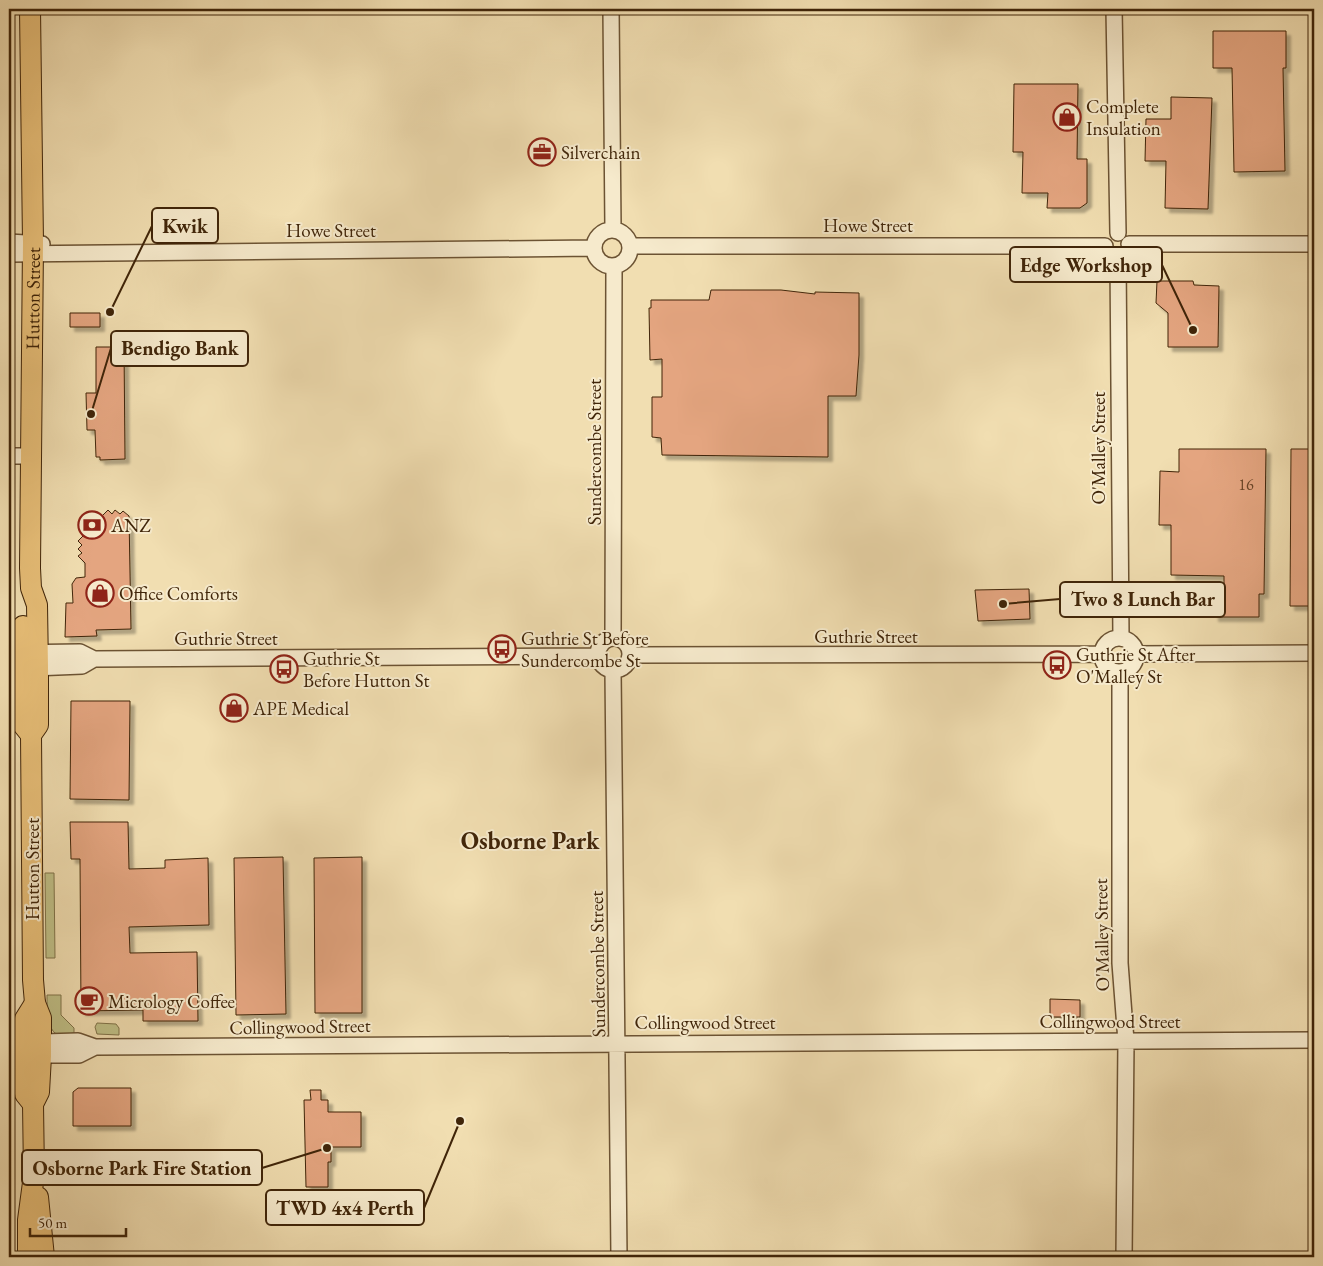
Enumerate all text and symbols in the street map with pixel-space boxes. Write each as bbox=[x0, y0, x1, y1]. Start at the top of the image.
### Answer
place label: Complete Insulation bbox=[1086, 94, 1161, 141]
shop icon: Complete Insulation bbox=[1052, 102, 1082, 132]
office icon: Silverchain bbox=[527, 137, 557, 167]
place label: Silverchain bbox=[561, 140, 640, 165]
callout: Kwik bbox=[152, 208, 218, 243]
text: Kwik bbox=[162, 213, 209, 239]
street label: Howe Street bbox=[823, 213, 913, 238]
street label: Howe Street bbox=[286, 218, 376, 243]
street label: Hutton Street bbox=[20, 247, 46, 350]
callout: Edge Workshop bbox=[1010, 247, 1162, 282]
text: Edge Workshop bbox=[1020, 252, 1152, 278]
callout: Bendigo Bank bbox=[111, 331, 248, 366]
text: Bendigo Bank bbox=[121, 335, 240, 361]
street label: Sundercombe Street bbox=[582, 379, 607, 525]
street label: O'Malley Street bbox=[1086, 391, 1111, 505]
house number: 16 bbox=[1238, 474, 1254, 495]
bank icon: ANZ bbox=[77, 510, 107, 540]
place label: ANZ bbox=[110, 513, 151, 538]
shop icon: Office Comforts bbox=[85, 578, 115, 608]
place label: Office Comforts bbox=[119, 581, 238, 606]
callout: Two 8 Lunch Bar bbox=[1060, 582, 1225, 617]
text: Two 8 Lunch Bar bbox=[1071, 586, 1216, 612]
street label: Guthrie Street bbox=[814, 624, 918, 649]
street label: Guthrie Street bbox=[174, 626, 278, 651]
place label: Guthrie St Before Sundercombe St bbox=[521, 626, 649, 673]
bus stop icon: Guthrie St Before Sundercombe St bbox=[487, 634, 517, 664]
place label: Guthrie St After O'Malley St bbox=[1076, 642, 1196, 689]
place label: Guthrie St Before Hutton St bbox=[303, 646, 429, 693]
bus stop icon: Guthrie St After O'Malley St bbox=[1042, 650, 1072, 680]
bus stop icon: Guthrie St Before Hutton St bbox=[269, 654, 299, 684]
shop icon: APE Medical bbox=[219, 693, 249, 723]
place label: APE Medical bbox=[252, 696, 349, 721]
street label: Hutton Street bbox=[20, 818, 45, 920]
district label: Osborne Park bbox=[461, 825, 600, 856]
street label: O'Malley Street bbox=[1088, 878, 1115, 992]
street label: Sundercombe Street bbox=[584, 890, 611, 1037]
cafe icon: Micrology Coffee bbox=[74, 986, 104, 1016]
place label: Micrology Coffee bbox=[108, 989, 235, 1014]
street label: Collingwood Street bbox=[1039, 1009, 1181, 1034]
street label: Collingwood Street bbox=[634, 1010, 776, 1035]
street label: Collingwood Street bbox=[229, 1013, 371, 1040]
callout: Osborne Park Fire Station bbox=[22, 1150, 262, 1185]
text: Osborne Park Fire Station bbox=[32, 1155, 252, 1181]
callout: TWD 4x4 Perth bbox=[266, 1190, 424, 1225]
text: TWD 4x4 Perth bbox=[276, 1195, 414, 1221]
scale bar bbox=[30, 1206, 126, 1238]
text: 50 m bbox=[38, 1213, 67, 1232]

